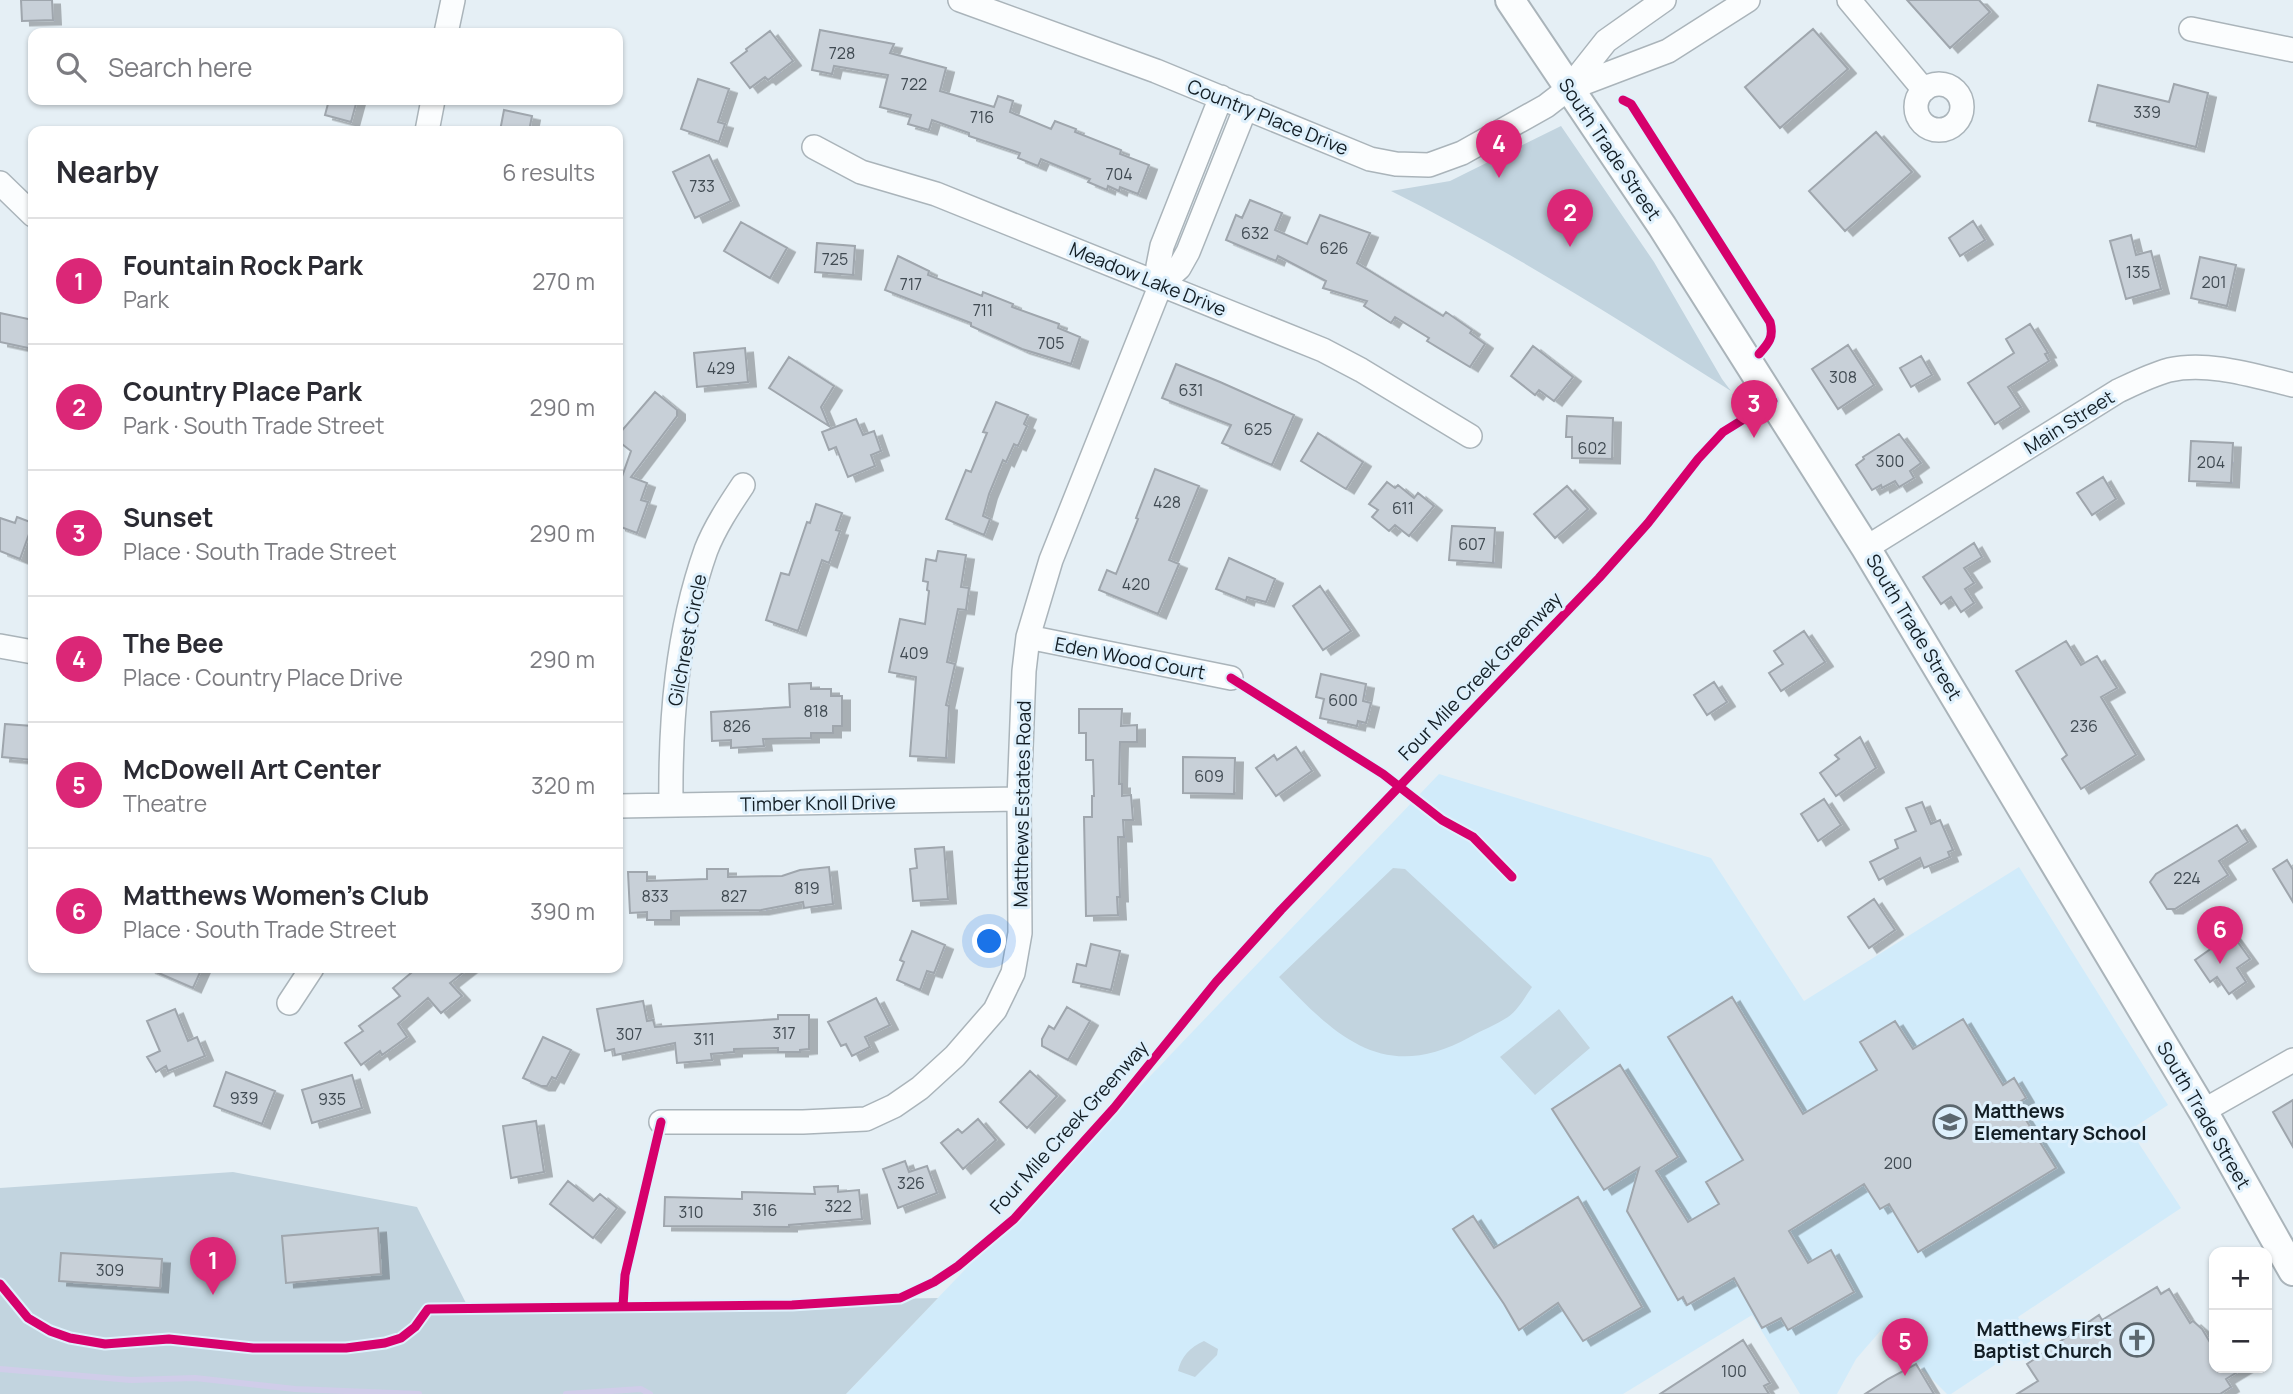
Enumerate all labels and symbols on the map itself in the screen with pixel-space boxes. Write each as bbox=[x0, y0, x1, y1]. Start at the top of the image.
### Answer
house number: 728 bbox=[829, 42, 855, 64]
house number: 722 bbox=[901, 73, 927, 95]
street label: Country Place Drive bbox=[1184, 73, 1352, 161]
street label: South Trade Street bbox=[1553, 73, 1667, 225]
house number: 339 bbox=[2133, 101, 2161, 123]
house number: 716 bbox=[970, 106, 994, 128]
pin: 4 bbox=[1476, 120, 1522, 178]
house number: 704 bbox=[1105, 163, 1133, 185]
house number: 733 bbox=[689, 175, 715, 197]
pin: 2 bbox=[1547, 189, 1593, 247]
house number: 632 bbox=[1241, 222, 1269, 244]
street label: Meadow Lake Drive bbox=[1066, 236, 1230, 322]
house number: 626 bbox=[1320, 237, 1348, 259]
house number: 725 bbox=[822, 248, 848, 270]
house number: 135 bbox=[2126, 261, 2150, 283]
house number: 201 bbox=[2201, 271, 2227, 293]
house number: 717 bbox=[900, 273, 922, 295]
house number: 711 bbox=[973, 299, 993, 321]
house number: 705 bbox=[1037, 332, 1065, 354]
house number: 429 bbox=[707, 357, 735, 379]
house number: 308 bbox=[1829, 366, 1857, 388]
house number: 631 bbox=[1178, 379, 1204, 401]
pin: 3 bbox=[1731, 380, 1777, 438]
street label: Main Street bbox=[2019, 384, 2119, 460]
house number: 625 bbox=[1244, 418, 1272, 440]
house number: 602 bbox=[1578, 437, 1606, 459]
house number: 300 bbox=[1876, 450, 1904, 472]
house number: 204 bbox=[2197, 451, 2225, 473]
house number: 428 bbox=[1153, 491, 1181, 513]
house number: 611 bbox=[1392, 497, 1414, 519]
house number: 607 bbox=[1458, 533, 1486, 555]
street label: South Trade Street bbox=[1860, 549, 1968, 705]
street label: Gilchrest Circle bbox=[661, 572, 713, 708]
house number: 420 bbox=[1122, 573, 1150, 595]
street label: Four Mile Creek Greenway bbox=[1392, 586, 1568, 766]
street label: Eden Wood Court bbox=[1053, 631, 1207, 685]
house number: 409 bbox=[899, 642, 929, 664]
house number: 600 bbox=[1328, 689, 1358, 711]
house number: 818 bbox=[804, 700, 828, 722]
street label: Matthews Estates Road bbox=[1007, 700, 1037, 908]
house number: 826 bbox=[723, 715, 751, 737]
house number: 236 bbox=[2070, 715, 2098, 737]
house number: 609 bbox=[1194, 765, 1224, 787]
street label: Timber Knoll Drive bbox=[740, 789, 896, 817]
house number: 224 bbox=[2173, 867, 2201, 889]
house number: 819 bbox=[794, 877, 820, 899]
house number: 833 bbox=[642, 885, 668, 907]
house number: 827 bbox=[721, 885, 747, 907]
pin: 6 bbox=[2197, 906, 2243, 964]
your location bbox=[972, 924, 1006, 958]
house number: 317 bbox=[772, 1022, 796, 1044]
house number: 307 bbox=[616, 1023, 642, 1045]
house number: 311 bbox=[693, 1028, 715, 1050]
street label: Four Mile Creek Greenway bbox=[984, 1035, 1154, 1219]
street label: South Trade Street bbox=[2151, 1036, 2257, 1194]
house number: 939 bbox=[230, 1087, 258, 1109]
house number: 935 bbox=[318, 1088, 346, 1110]
place label: Matthews Elementary School bbox=[1974, 1098, 2147, 1146]
school or university icon: Matthews Elementary School bbox=[1931, 1103, 1969, 1141]
house number: 200 bbox=[1884, 1152, 1912, 1174]
house number: 326 bbox=[897, 1172, 925, 1194]
house number: 322 bbox=[824, 1195, 852, 1217]
house number: 316 bbox=[752, 1199, 778, 1221]
house number: 310 bbox=[679, 1201, 703, 1223]
pin: 1 bbox=[190, 1237, 236, 1295]
house number: 309 bbox=[96, 1259, 124, 1281]
place label: Matthews First Baptist Church bbox=[1973, 1316, 2112, 1364]
pin: 5 bbox=[1882, 1318, 1928, 1376]
church icon: Matthews First Baptist Church bbox=[2118, 1321, 2156, 1359]
house number: 100 bbox=[1721, 1360, 1747, 1382]

